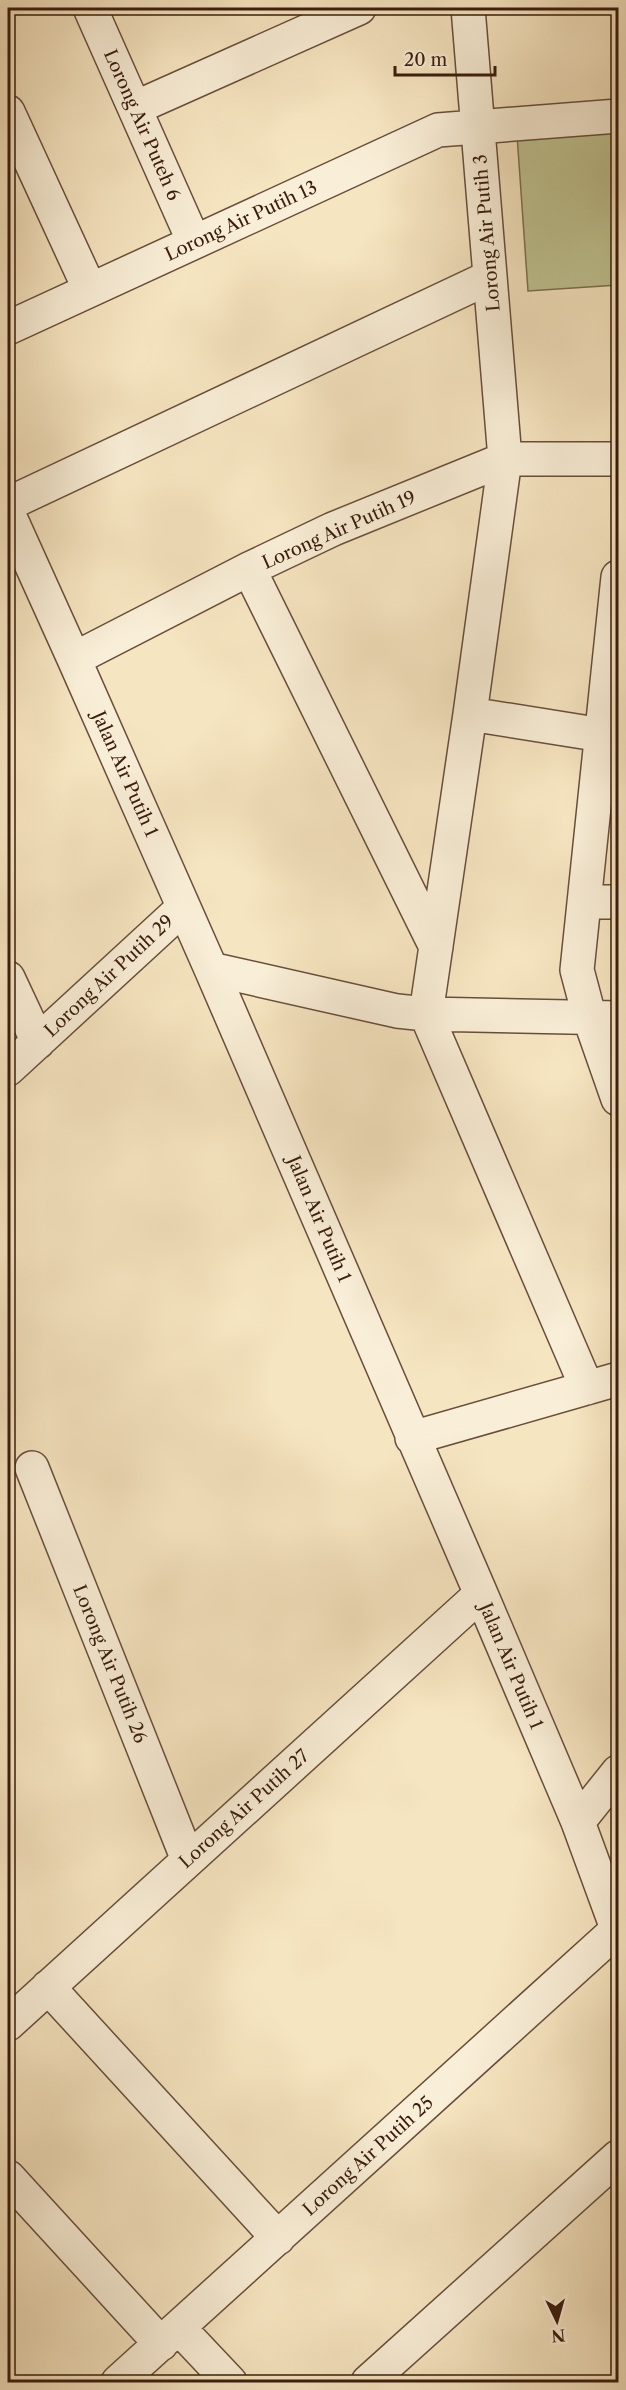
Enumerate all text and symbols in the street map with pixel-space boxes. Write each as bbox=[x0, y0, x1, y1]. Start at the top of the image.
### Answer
scale bar bbox=[395, 39, 496, 77]
street label: Lorong Air Puteh 6 bbox=[99, 46, 185, 204]
text: 20 m bbox=[404, 49, 448, 71]
street label: Lorong Air Putih 3 bbox=[469, 153, 505, 313]
street label: Lorong Air Putih 13 bbox=[161, 176, 321, 266]
street label: Lorong Air Putih 19 bbox=[259, 486, 419, 574]
street label: Jalan Air Putih 1 bbox=[86, 705, 163, 841]
street label: Lorong Air Putih 29 bbox=[40, 910, 178, 1042]
street label: Jalan Air Putih 1 bbox=[281, 1150, 356, 1286]
street label: Lorong Air Putih 26 bbox=[68, 1582, 152, 1746]
street label: Jalan Air Putih 1 bbox=[473, 1597, 548, 1733]
street label: Lorong Air Putih 27 bbox=[175, 1745, 314, 1873]
street label: Lorong Air Putih 25 bbox=[298, 2092, 438, 2220]
north arrow bbox=[527, 2291, 587, 2351]
text: N bbox=[550, 2325, 566, 2347]

